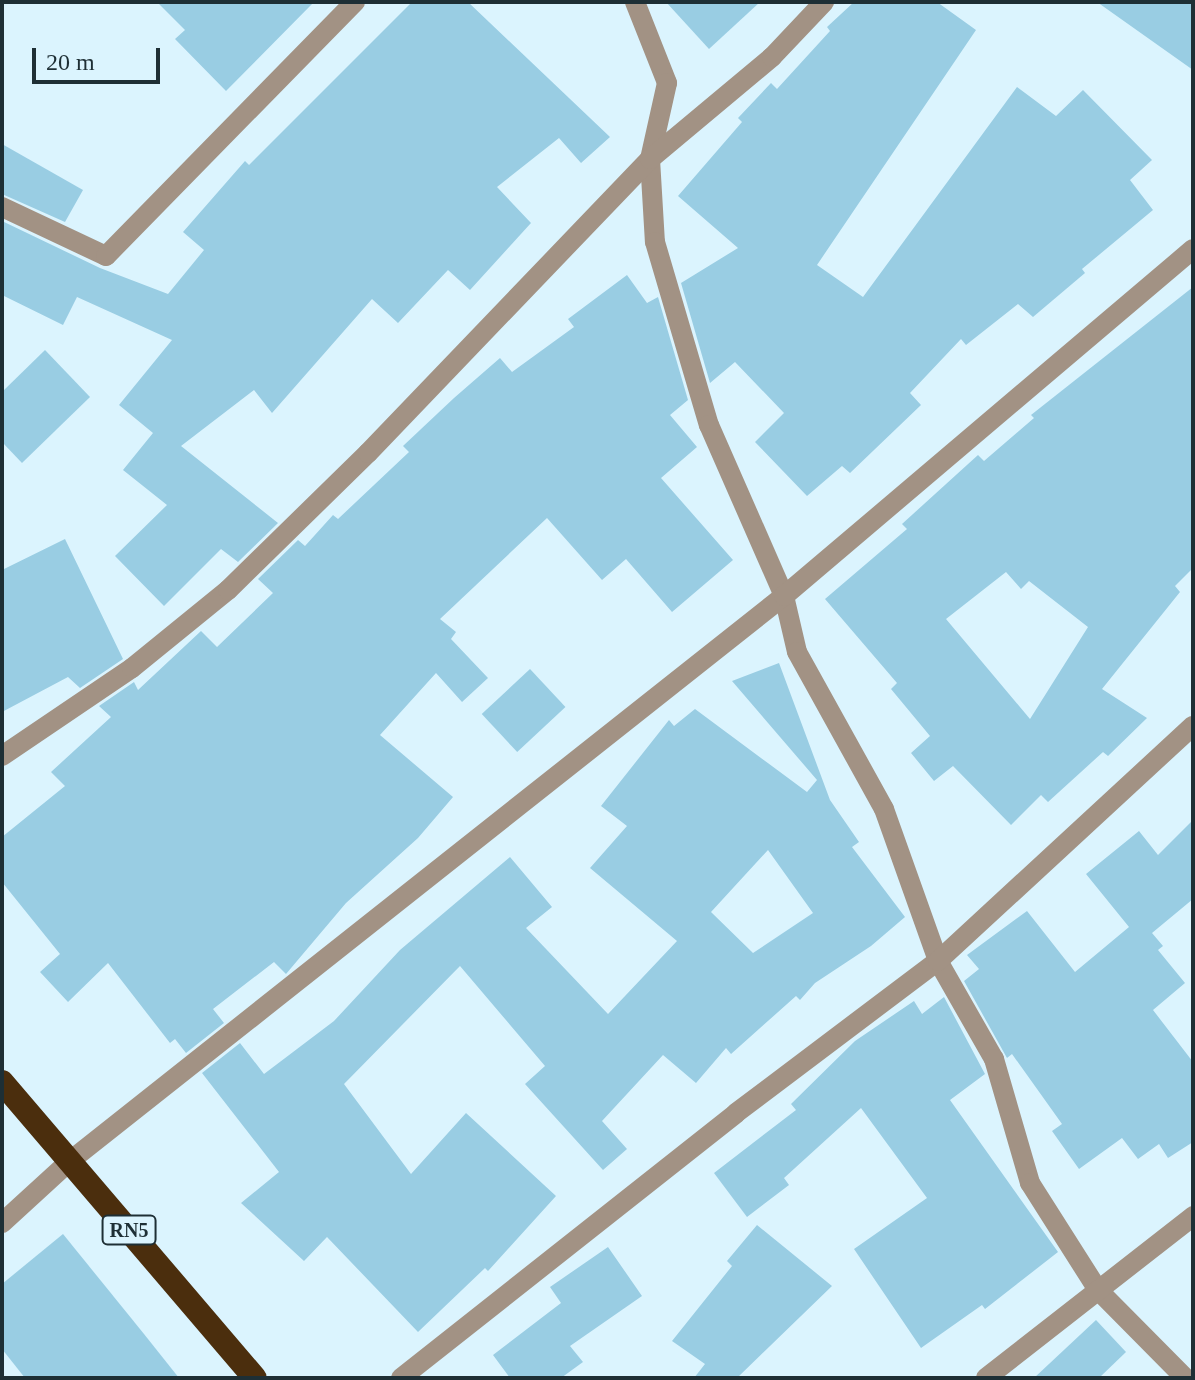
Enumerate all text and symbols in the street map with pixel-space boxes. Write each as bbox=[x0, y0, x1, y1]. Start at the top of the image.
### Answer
scale bar bbox=[36, 32, 164, 82]
text: 20 m bbox=[46, 49, 95, 75]
road number: RN5 bbox=[101, 1214, 157, 1246]

